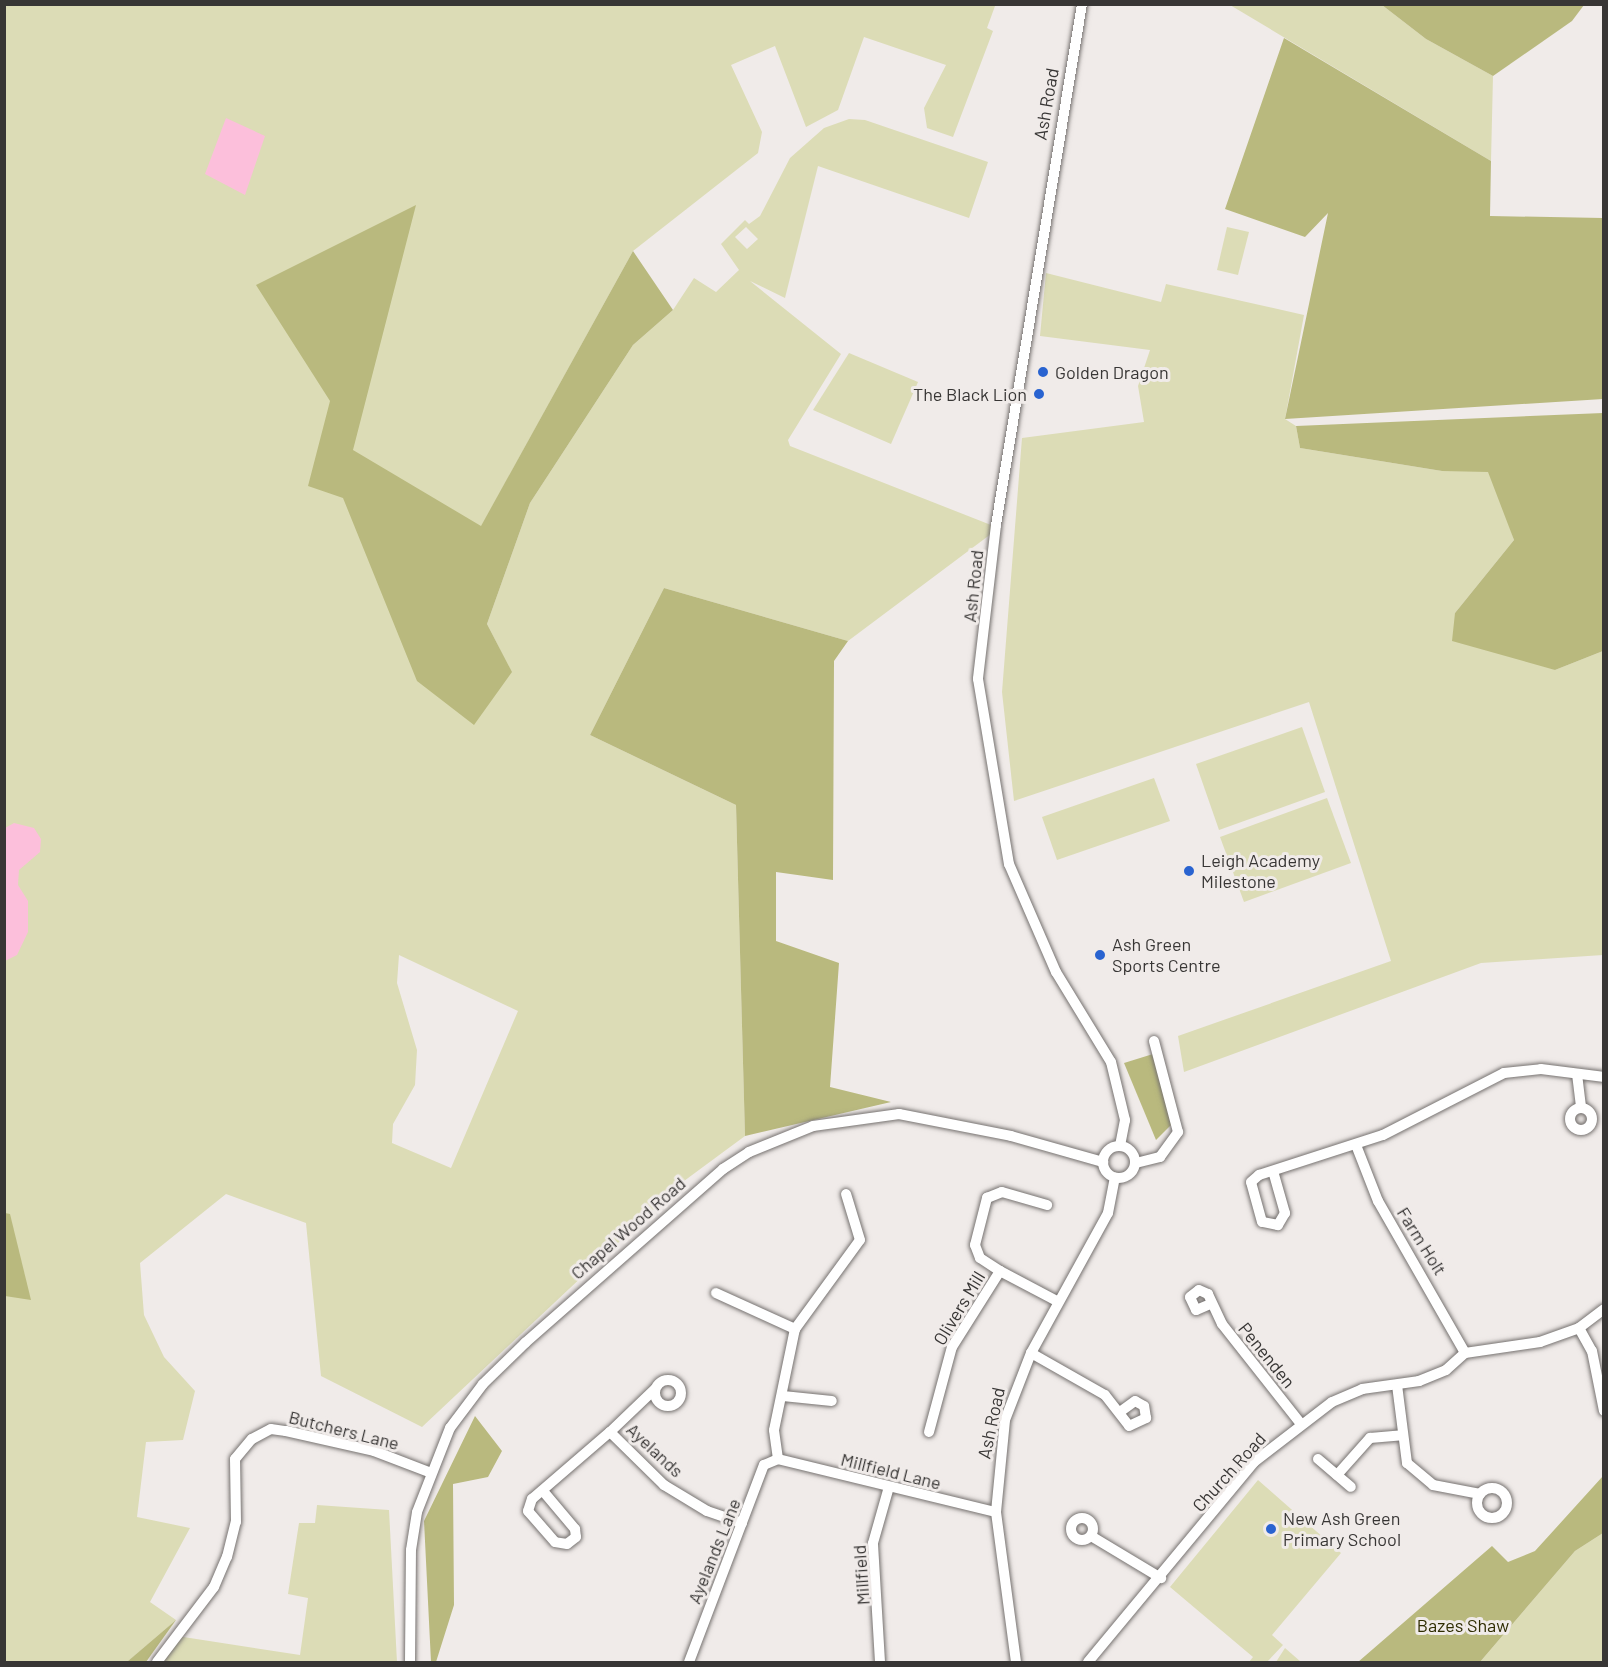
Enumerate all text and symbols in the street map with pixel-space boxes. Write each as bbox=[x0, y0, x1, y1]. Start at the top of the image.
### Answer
street label: Ash Road bbox=[1029, 66, 1063, 142]
place label: Golden Dragon bbox=[1055, 361, 1169, 383]
marker: Golden Dragon bbox=[1036, 365, 1050, 379]
place label: The Black Lion bbox=[913, 383, 1027, 405]
marker: The Black Lion bbox=[1032, 387, 1046, 401]
street label: Ash Road bbox=[958, 549, 988, 623]
place label: Leigh Academy Milestone bbox=[1201, 850, 1320, 892]
marker: Leigh Academy Milestone bbox=[1182, 864, 1196, 878]
place label: Ash Green Sports Centre bbox=[1112, 934, 1221, 976]
marker: Ash Green Sports Centre bbox=[1093, 948, 1107, 962]
street label: Chapel Wood Road bbox=[566, 1172, 690, 1284]
street label: Farm Holt bbox=[1393, 1203, 1451, 1279]
street label: Olivers Mill bbox=[929, 1267, 989, 1349]
street label: Penenden bbox=[1234, 1318, 1300, 1392]
street label: Ash Road bbox=[973, 1385, 1009, 1461]
street label: Butchers Lane bbox=[287, 1406, 401, 1454]
street label: Ayelands bbox=[622, 1418, 688, 1482]
street label: Church Road bbox=[1188, 1428, 1270, 1516]
street label: Millfield Lane bbox=[839, 1448, 943, 1494]
street label: Ayelands Lane bbox=[683, 1495, 745, 1607]
place label: New Ash Green Primary School bbox=[1283, 1508, 1401, 1550]
marker: New Ash Green Primary School bbox=[1264, 1522, 1278, 1536]
street label: Millfield bbox=[848, 1544, 874, 1606]
park label: Bazes Shaw bbox=[1417, 1614, 1509, 1636]

